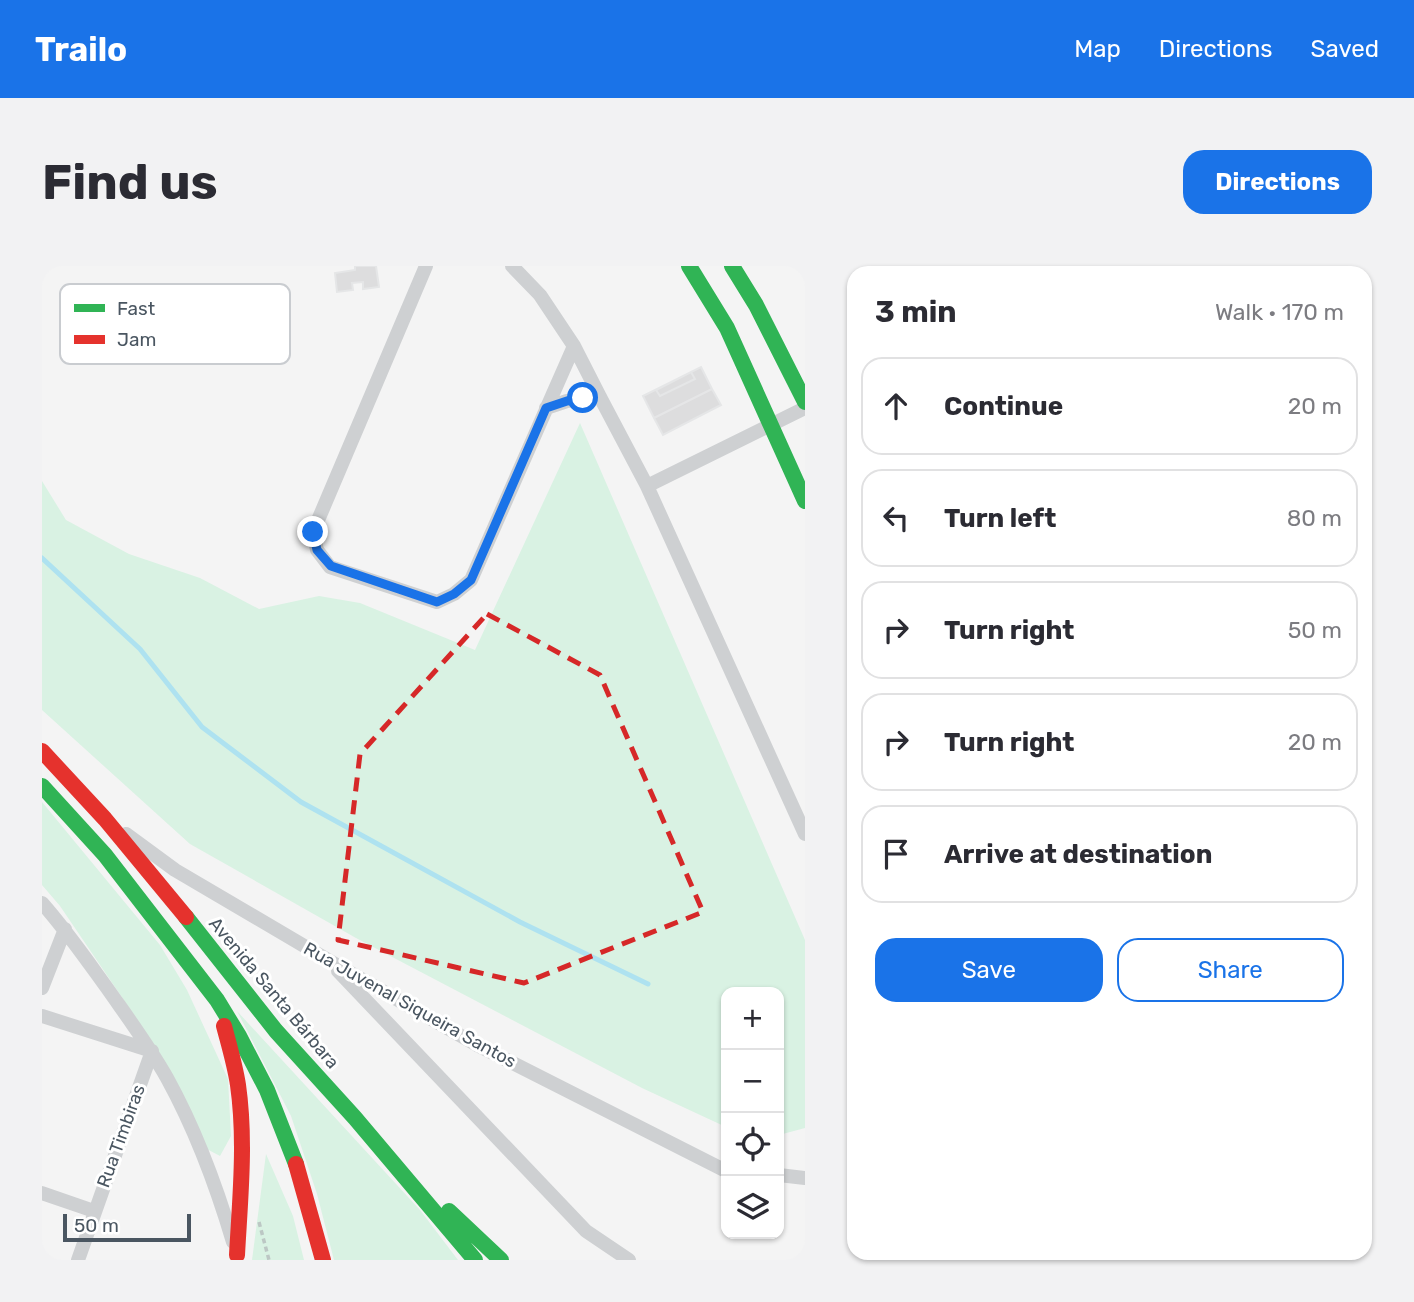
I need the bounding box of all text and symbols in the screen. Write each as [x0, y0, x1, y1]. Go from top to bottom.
text: Trailo [35, 30, 127, 69]
text: Map [1074, 35, 1121, 63]
text: Directions [1159, 35, 1272, 63]
text: Saved [1310, 35, 1379, 63]
button: Directions [1183, 150, 1372, 214]
text: Find us [42, 153, 218, 211]
legend [60, 284, 290, 364]
text: 3 min [875, 294, 957, 330]
text: Fast [117, 297, 156, 320]
text: Walk · 170 m [1215, 298, 1344, 326]
text: Jam [117, 328, 156, 351]
route start [567, 382, 598, 413]
icon: ahead [877, 387, 915, 425]
text: Continue [944, 391, 1063, 422]
text: 20 m [1288, 392, 1342, 420]
icon: left [877, 499, 915, 537]
text: Turn left [944, 503, 1056, 534]
text: 80 m [1287, 504, 1342, 532]
route end [297, 516, 328, 547]
icon: right [877, 611, 915, 649]
text: Turn right [944, 615, 1074, 646]
text: 50 m [1288, 616, 1342, 644]
icon: right [877, 723, 915, 761]
text: Turn right [944, 727, 1074, 758]
text: 20 m [1288, 728, 1342, 756]
icon: arrive [877, 835, 915, 873]
text: Arrive at destination [944, 839, 1212, 870]
street label: Avenida Santa Bárbara [204, 913, 344, 1073]
street label: Rua Juvenal Siqueira Santos [300, 937, 520, 1073]
button: Save [875, 938, 1103, 1002]
button: Share [1117, 938, 1344, 1002]
map controls [721, 987, 784, 1239]
button: + [721, 987, 784, 1050]
button: − [721, 1050, 784, 1113]
street label: Rua Timbiras [92, 1081, 150, 1191]
button: locate [721, 1113, 784, 1176]
button: layers [721, 1176, 784, 1239]
scale bar [63, 1211, 191, 1243]
text: 50 m [74, 1214, 119, 1237]

